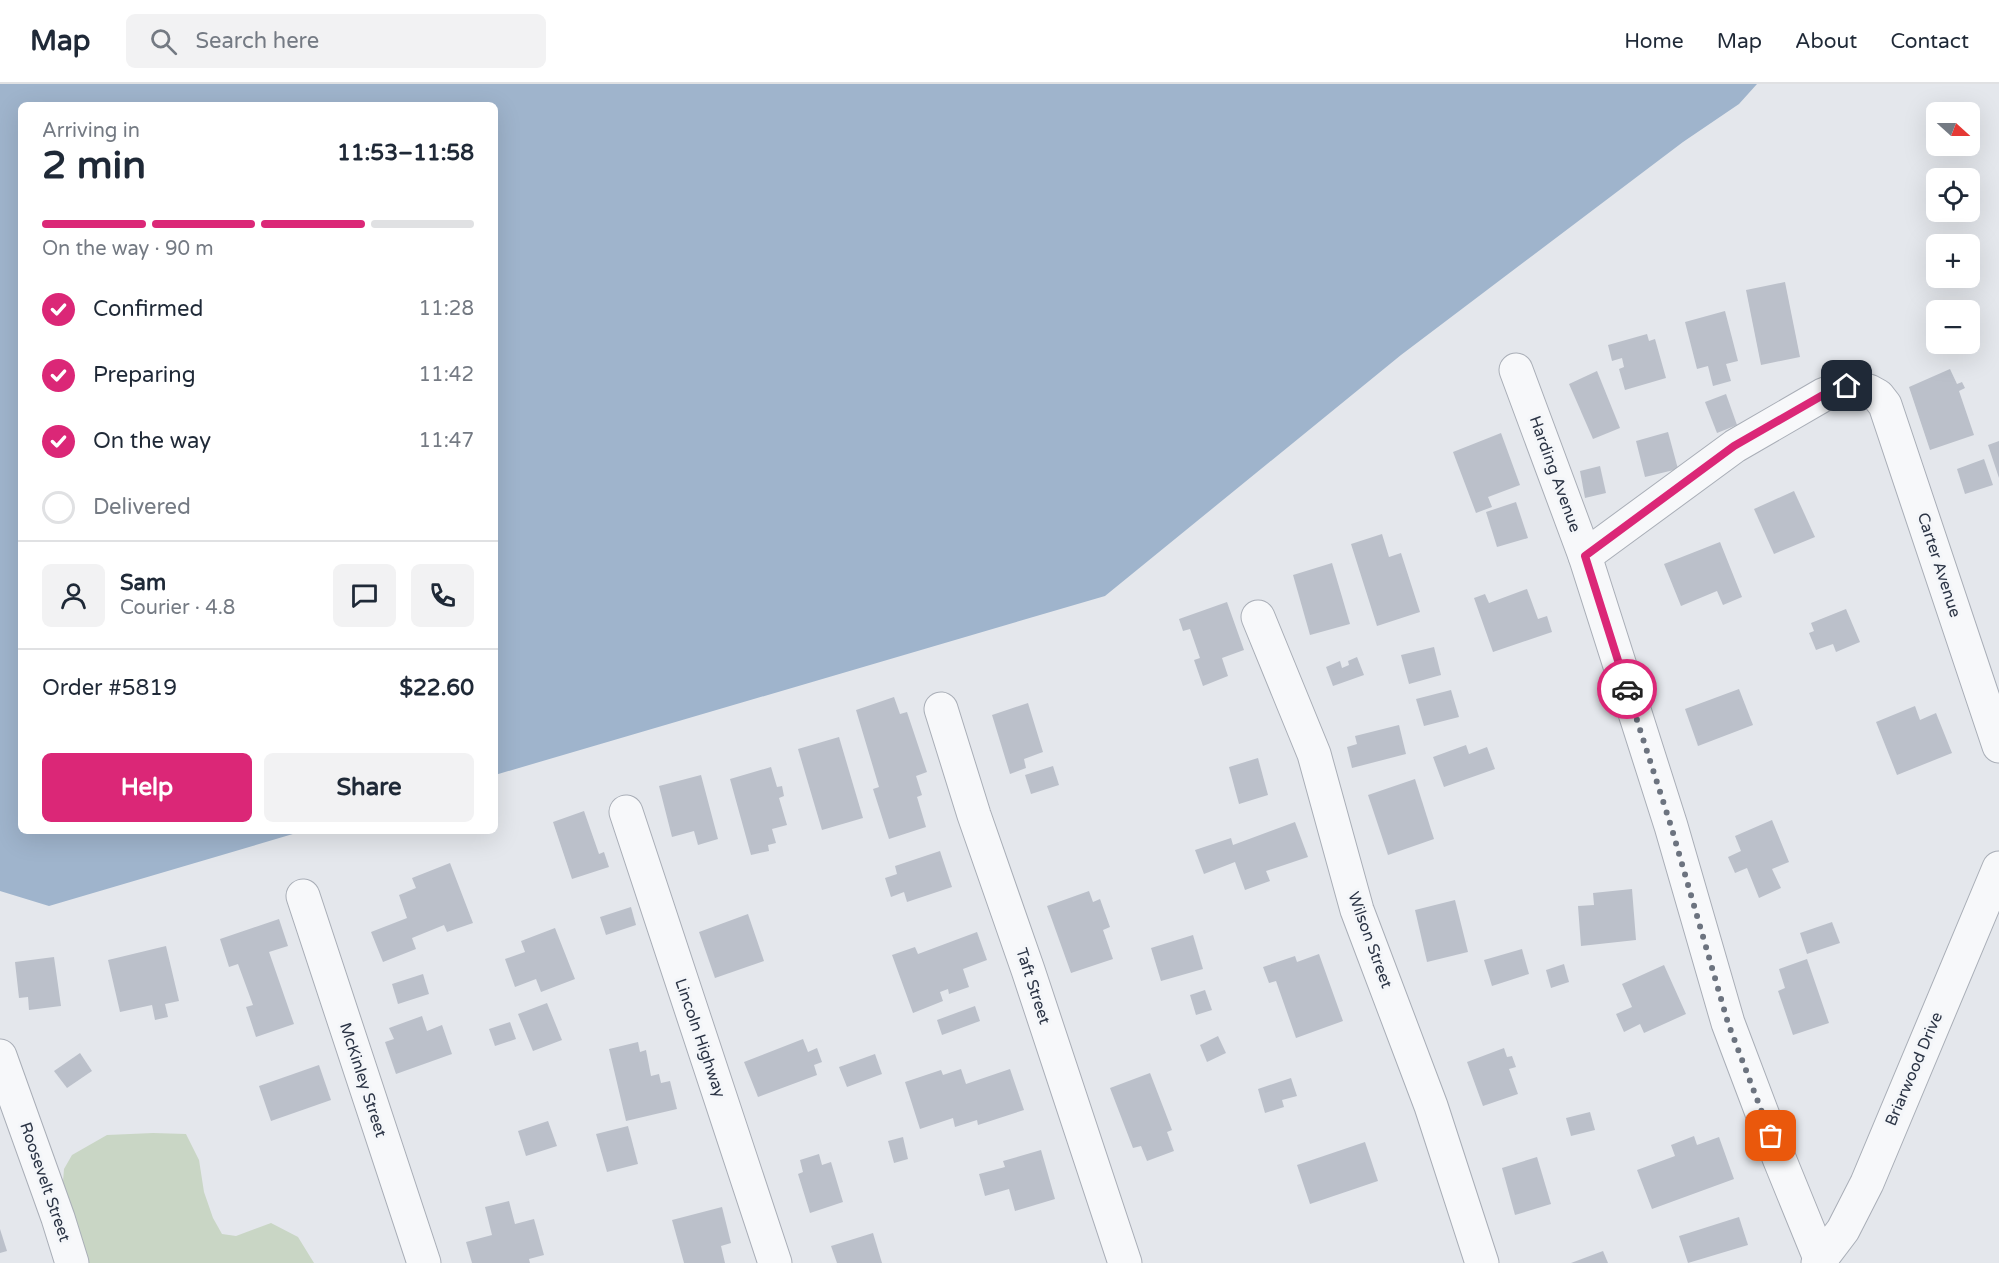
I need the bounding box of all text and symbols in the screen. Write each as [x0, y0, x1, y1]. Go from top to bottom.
search box [126, 14, 546, 68]
text: Map [30, 24, 90, 58]
icon: search [147, 25, 180, 58]
text: Search here [195, 28, 319, 54]
text: Home [1624, 29, 1684, 54]
text: Map [1717, 29, 1762, 54]
text: About [1795, 29, 1857, 54]
text: Contact [1890, 29, 1969, 54]
north arrow [1926, 102, 1980, 156]
map controls [1926, 102, 1980, 354]
text: Arriving in [42, 119, 140, 143]
text: 11:53–11:58 [337, 140, 474, 166]
text: 2 min [42, 142, 146, 189]
button: locate [1926, 168, 1980, 222]
button: + [1926, 234, 1980, 288]
text: On the way · 90 m [42, 237, 214, 261]
icon: check [42, 293, 75, 326]
text: Confirmed [93, 296, 203, 322]
text: 11:28 [419, 297, 474, 321]
button: − [1926, 300, 1980, 354]
icon: check [42, 359, 75, 392]
pin [1821, 360, 1872, 411]
text: Preparing [93, 362, 196, 388]
text: 11:42 [419, 363, 474, 387]
icon: home [1830, 369, 1863, 402]
street label: Harding Avenue [1525, 413, 1585, 535]
icon: check [42, 425, 75, 458]
text: On the way [93, 428, 211, 454]
text: 11:47 [419, 429, 474, 453]
text: Delivered [93, 494, 191, 520]
street label: Carter Avenue [1913, 510, 1965, 620]
button: person [42, 564, 105, 627]
button: chat [333, 564, 396, 627]
button: phone [411, 564, 474, 627]
text: Sam [120, 570, 166, 596]
text: Courier · 4.8 [120, 596, 235, 620]
courier [1597, 659, 1657, 719]
icon: car [1611, 673, 1644, 706]
text: Order #5819 [42, 675, 177, 701]
text: $22.60 [399, 675, 474, 701]
button: Help [42, 753, 252, 822]
button: Share [264, 753, 474, 822]
street label: Wilson Street [1343, 889, 1397, 991]
street label: Taft Street [1011, 945, 1055, 1027]
street label: Lincoln Highway [670, 976, 730, 1101]
street label: Briarwood Drive [1881, 1009, 1947, 1129]
street label: McKinley Street [335, 1020, 391, 1140]
pin [1745, 1110, 1796, 1161]
icon: bag [1754, 1119, 1787, 1152]
street label: Roosevelt Street [15, 1120, 75, 1244]

